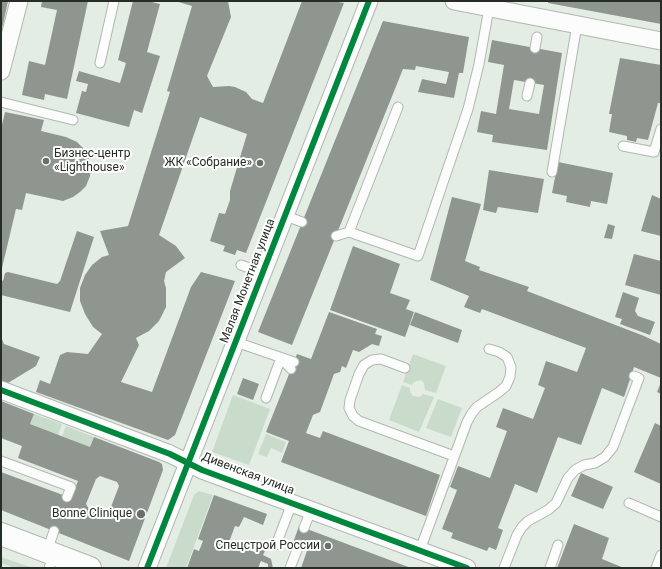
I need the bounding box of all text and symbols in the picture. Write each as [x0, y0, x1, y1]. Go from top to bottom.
place label: Бизнес-центр «Lighthouse» [54, 147, 130, 175]
marker: Бизнес-центр «Lighthouse» [41, 156, 51, 166]
place label: ЖК «Собрание» [164, 156, 252, 170]
marker: ЖК «Собрание» [255, 158, 265, 168]
street label: Малая Монетная улица [218, 217, 278, 345]
street label: Дивенская улица [200, 450, 296, 498]
place label: Bonne Clinique [52, 507, 132, 521]
marker: Bonne Clinique [135, 508, 147, 520]
place label: Спецстрой России [215, 539, 320, 553]
marker: Спецстрой России [323, 541, 333, 551]

